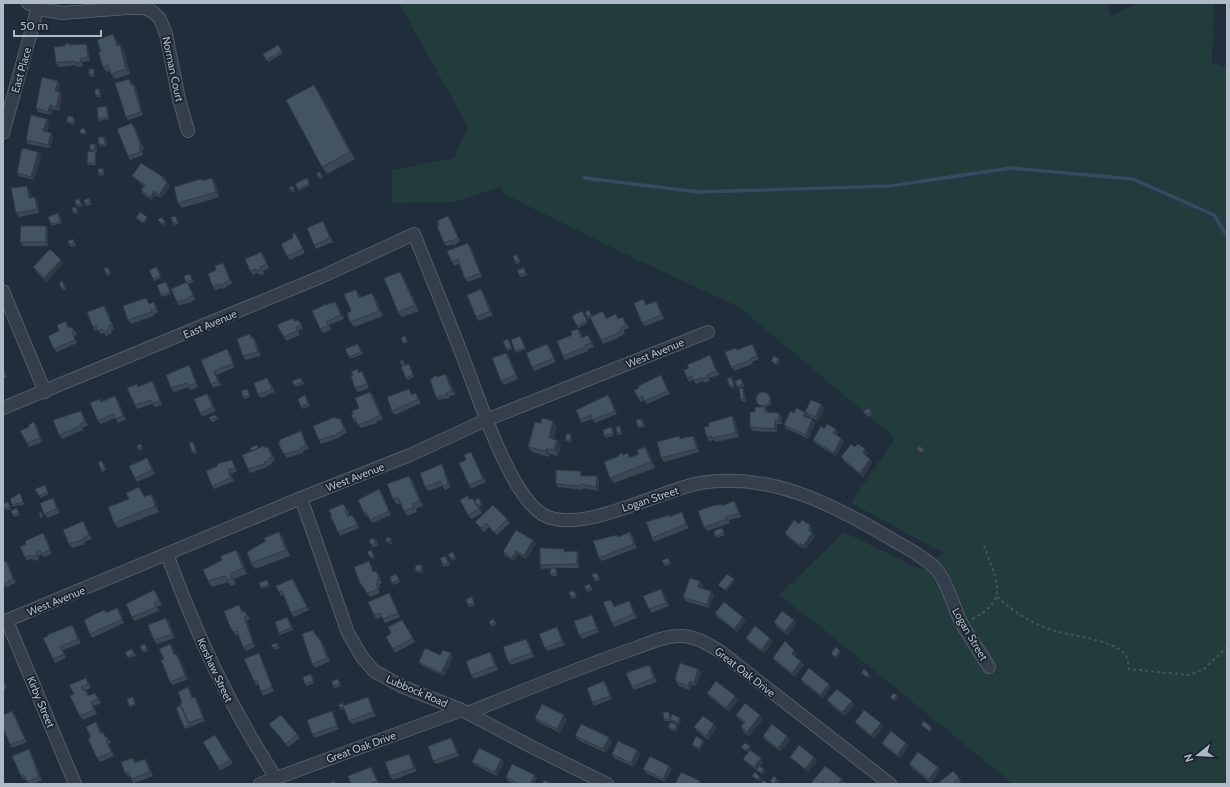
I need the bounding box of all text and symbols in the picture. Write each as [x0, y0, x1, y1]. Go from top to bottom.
scale bar [14, 12, 101, 38]
text: 50 m [20, 18, 48, 33]
street label: Norman Court [159, 35, 187, 103]
street label: East Place [8, 45, 34, 94]
street label: East Avenue [181, 306, 239, 342]
street label: West Avenue [624, 335, 686, 371]
street label: West Avenue [324, 459, 386, 495]
street label: Logan Street [620, 483, 681, 515]
street label: West Avenue [25, 583, 87, 619]
street label: Logan Street [949, 605, 991, 663]
street label: Kershaw Street [194, 636, 236, 705]
street label: Great Oak Drive [712, 644, 779, 700]
street label: Lubbock Road [384, 672, 450, 710]
street label: Kirby Street [24, 674, 58, 730]
street label: Great Oak Drive [324, 728, 398, 766]
north arrow [1178, 735, 1218, 775]
text: N [1181, 752, 1196, 764]

